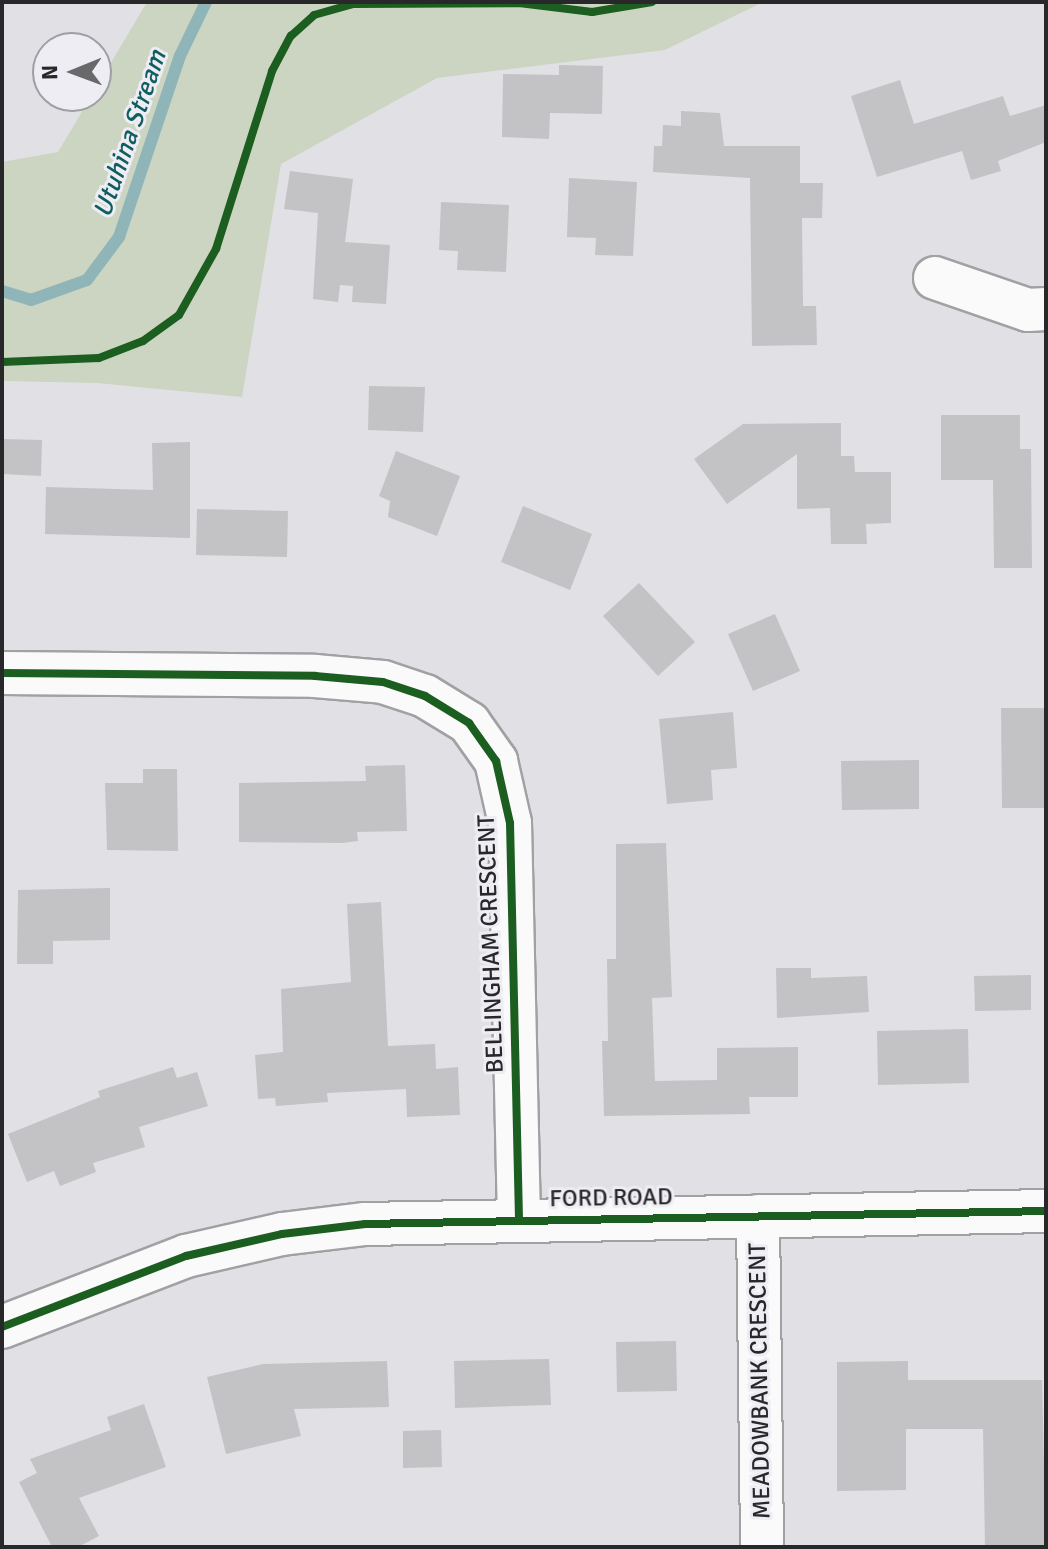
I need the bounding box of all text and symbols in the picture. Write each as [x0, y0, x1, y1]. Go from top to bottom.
north arrow [32, 32, 112, 112]
water label: Utuhina Stream [88, 46, 174, 222]
text: N [36, 65, 63, 80]
street label: BELLINGHAM CRESCENT [472, 814, 510, 1074]
street label: FORD ROAD [549, 1183, 673, 1213]
street label: MEADOWBANK CRESCENT [743, 1243, 777, 1519]

